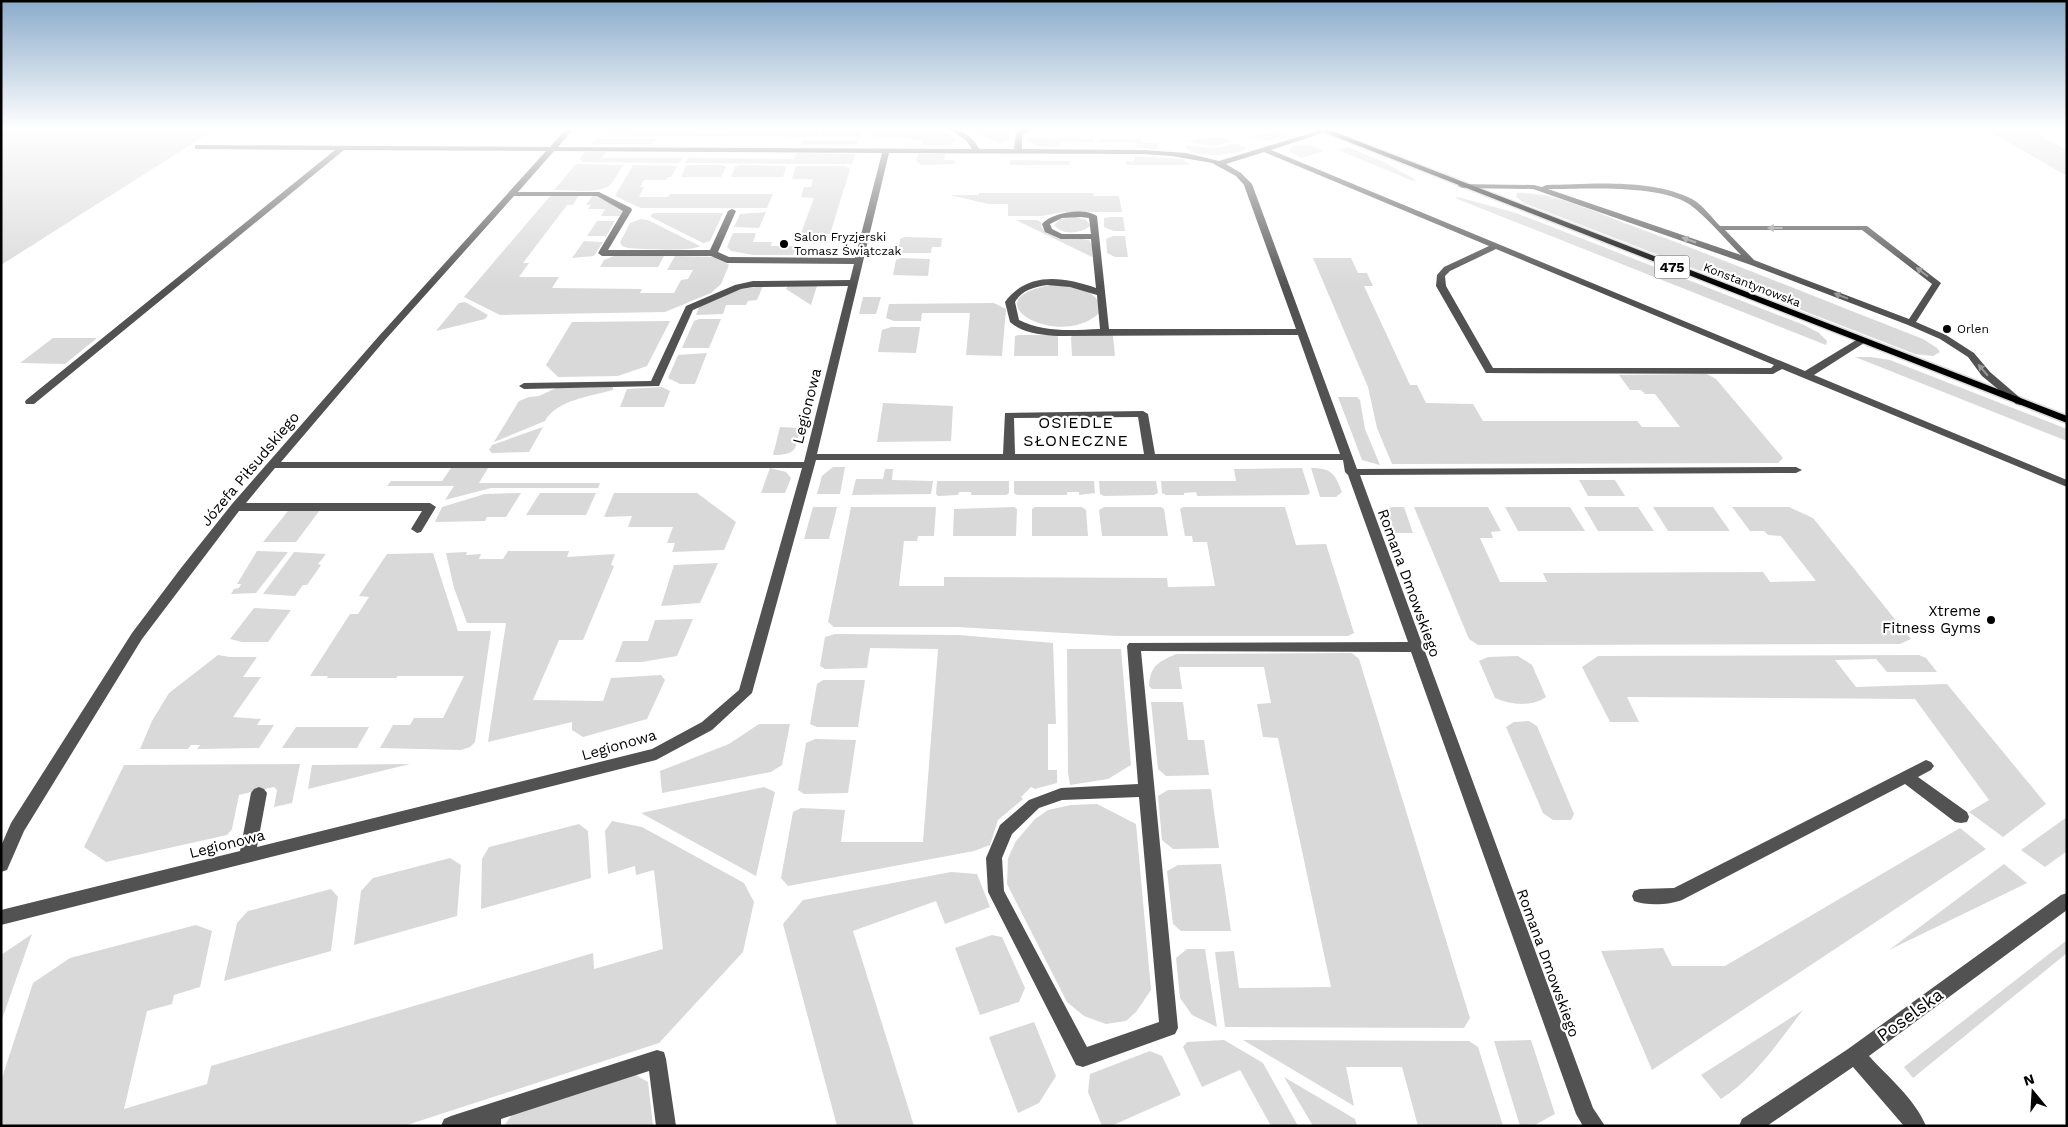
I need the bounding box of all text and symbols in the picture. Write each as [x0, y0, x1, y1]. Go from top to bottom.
one-way arrow [1766, 224, 1782, 232]
place label: Salon Fryzjerski Tomasz Świątczak [794, 230, 902, 258]
one-way arrow [1681, 236, 1696, 244]
marker: Salon Fryzjerski Tomasz Świątczak [778, 238, 790, 250]
road number: 475 [1654, 256, 1690, 278]
street label: Konstantynowska [1701, 260, 1803, 310]
one-way arrow [1915, 267, 1929, 277]
one-way arrow [1834, 292, 1848, 300]
place label: Orlen [1957, 322, 1989, 336]
marker: Orlen [1941, 323, 1953, 335]
one-way arrow [1978, 364, 1989, 377]
street label: Legionowa [789, 366, 825, 446]
street label: Józefa Piłsudskiego [197, 408, 303, 530]
district label: OSIEDLE SŁONECZNE [1023, 413, 1129, 450]
street label: Romana Dmowskiego [1374, 507, 1444, 659]
place label: Xtreme Fitness Gyms [1882, 602, 1981, 637]
marker: Xtreme Fitness Gyms [1985, 614, 1997, 626]
street label: Legionowa [579, 726, 659, 764]
street label: Legionowa [187, 826, 267, 862]
street label: Romana Dmowskiego [1513, 887, 1583, 1039]
street label: Poselska [1873, 984, 1947, 1046]
north arrow [2008, 1067, 2058, 1117]
text: N [2022, 1070, 2036, 1089]

